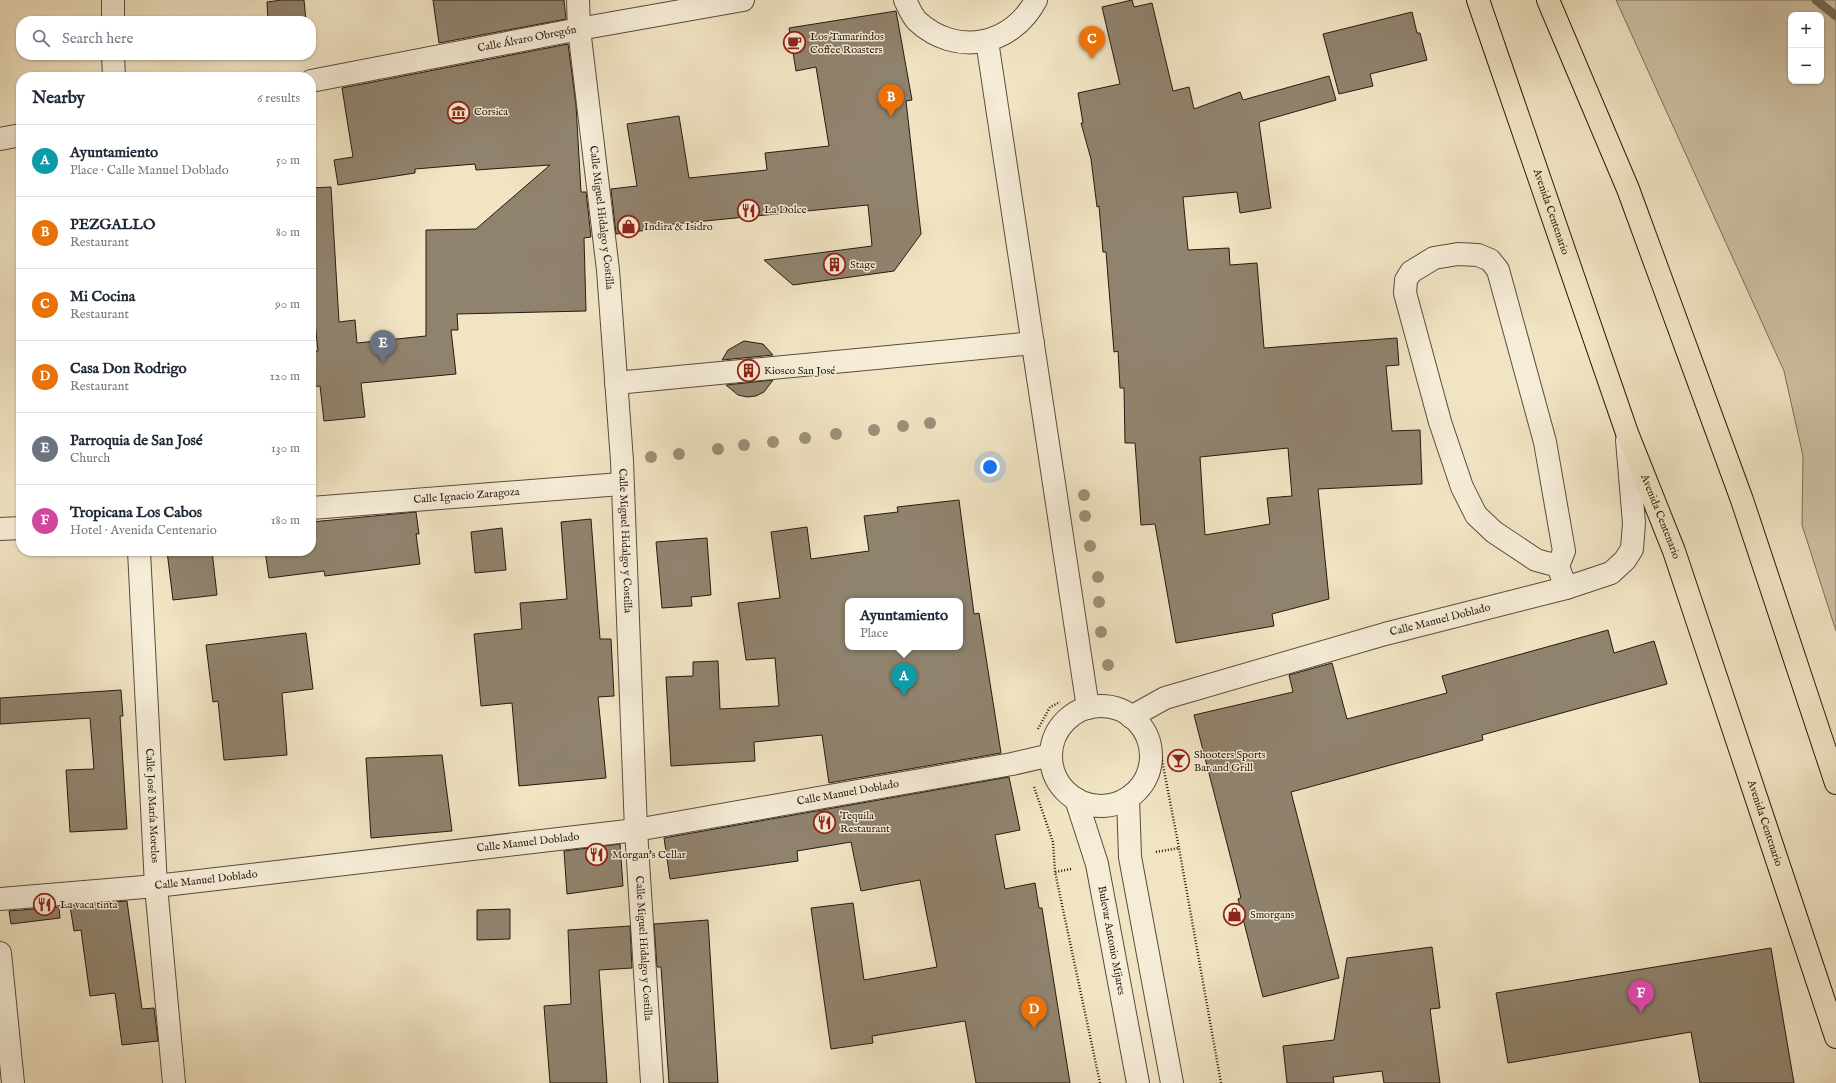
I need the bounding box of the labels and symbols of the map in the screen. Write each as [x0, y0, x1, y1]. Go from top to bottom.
street label: Calle Álvaro Obregón [476, 23, 578, 56]
pin: C [1079, 26, 1105, 59]
cafe icon: Los Tamarindos Coffee Roasters [782, 30, 808, 56]
place label: Los Tamarindos Coffee Roasters [810, 30, 884, 57]
pin: B [878, 84, 904, 117]
museum icon: Corsica [446, 99, 472, 125]
place label: Corsica [474, 105, 508, 119]
street label: Calle Miguel Hidalgo y Costilla [586, 145, 616, 290]
street label: Avenida Centenario [1529, 166, 1572, 257]
restaurant icon: La Dolce [735, 197, 761, 223]
place label: La Dolce [764, 203, 806, 217]
shop icon: Indira & Isidro [615, 214, 641, 240]
place label: Indira & Isidro [644, 220, 713, 234]
building icon: Stage [821, 252, 847, 278]
place label: Stage [850, 258, 875, 272]
pin: E [370, 330, 396, 363]
building icon: Kiosco San José [735, 358, 761, 384]
place label: Kiosco San José [764, 364, 835, 378]
your location [980, 457, 1000, 477]
street label: Calle Miguel Hidalgo y Costilla [615, 468, 635, 614]
street label: Avenida Centenario [1637, 471, 1683, 561]
street label: Calle Ignacio Zaragoza [413, 485, 520, 507]
street label: Calle Manuel Doblado [1388, 600, 1492, 639]
pin: A [891, 663, 917, 696]
street label: Calle José María Morelos [142, 748, 162, 864]
bar icon: Shooters Sports Bar and Grill [1165, 748, 1191, 774]
place label: Shooters Sports Bar and Grill [1194, 748, 1266, 775]
street label: Calle Manuel Doblado [796, 777, 900, 809]
street label: Avenida Centenario [1744, 777, 1786, 868]
restaurant icon: Tequila Restaurant [812, 809, 838, 835]
place label: Tequila Restaurant [840, 809, 890, 836]
street label: Calle Manuel Doblado [476, 830, 580, 856]
restaurant icon: Morgan's Cellar [584, 842, 610, 868]
place label: Morgan's Cellar [612, 848, 686, 862]
street label: Calle Manuel Doblado [154, 867, 258, 893]
street label: Calle Miguel Hidalgo y Costilla [632, 875, 655, 1021]
street label: Bulevar Antonio Mijares [1094, 885, 1128, 996]
restaurant icon: La vaca tinta [31, 892, 57, 918]
place label: La vaca tinta [60, 898, 118, 912]
shop icon: Smorgans [1222, 902, 1248, 928]
place label: Smorgans [1250, 908, 1295, 922]
pin: F [1628, 980, 1654, 1013]
pin: D [1021, 996, 1047, 1029]

